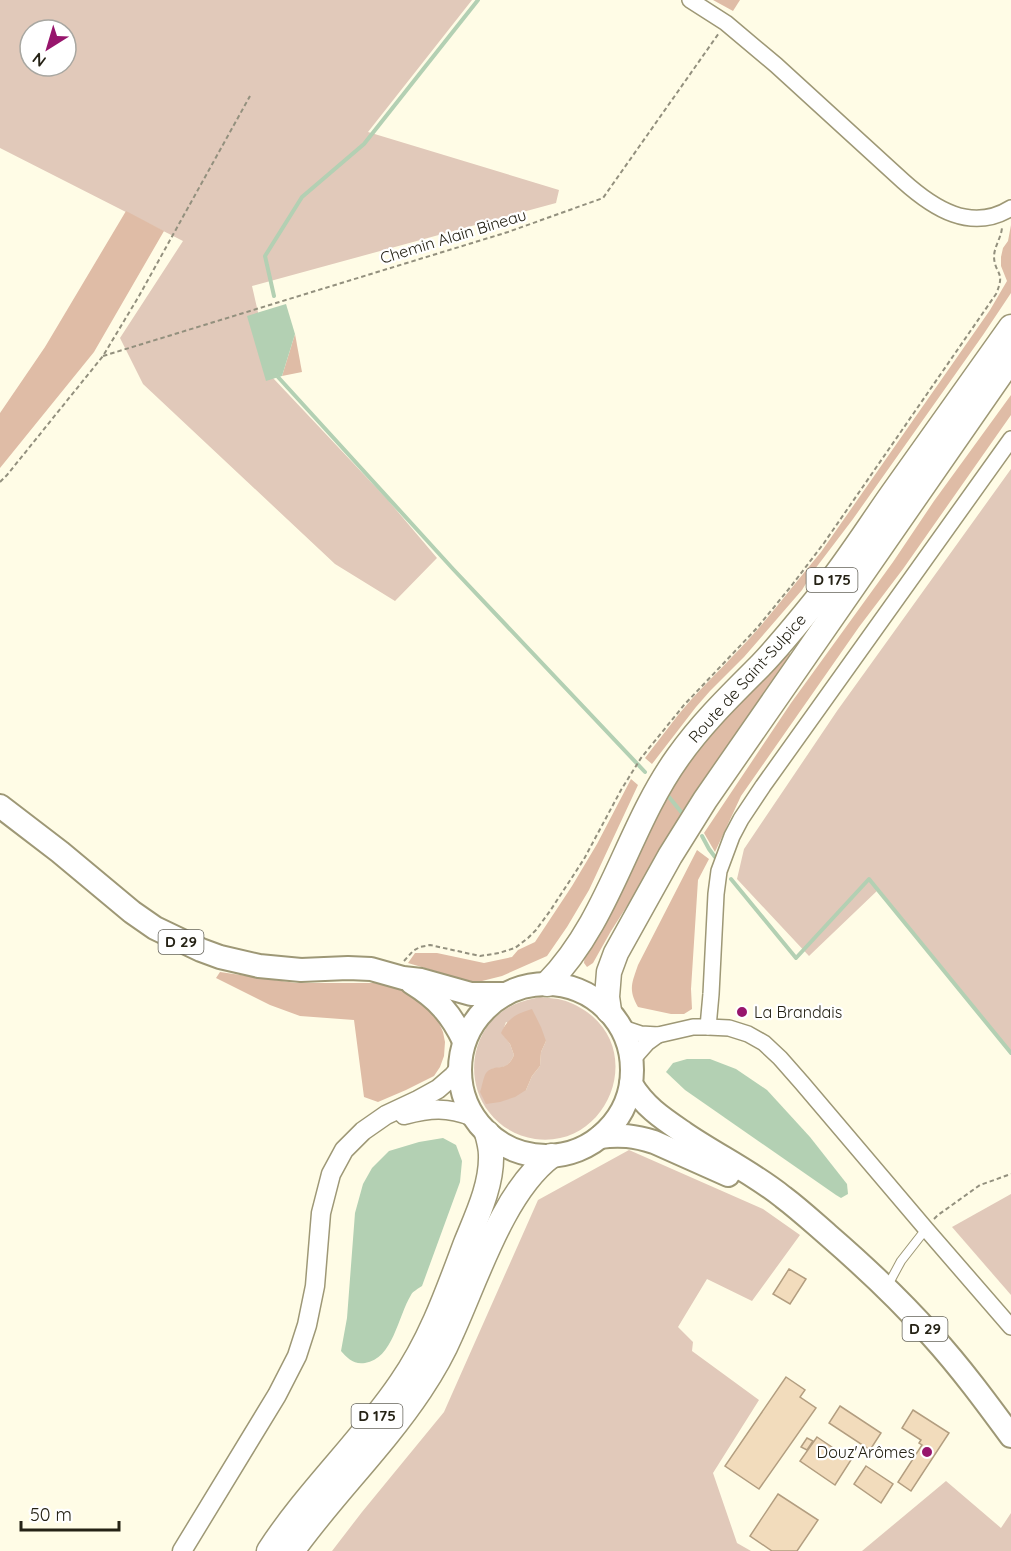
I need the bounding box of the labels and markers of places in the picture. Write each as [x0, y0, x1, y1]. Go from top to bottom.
place label: La Brandais [754, 1002, 842, 1022]
marker: La Brandais [735, 1005, 749, 1019]
place label: Douz'Arômes [817, 1442, 915, 1462]
marker: Douz'Arômes [920, 1445, 934, 1459]

